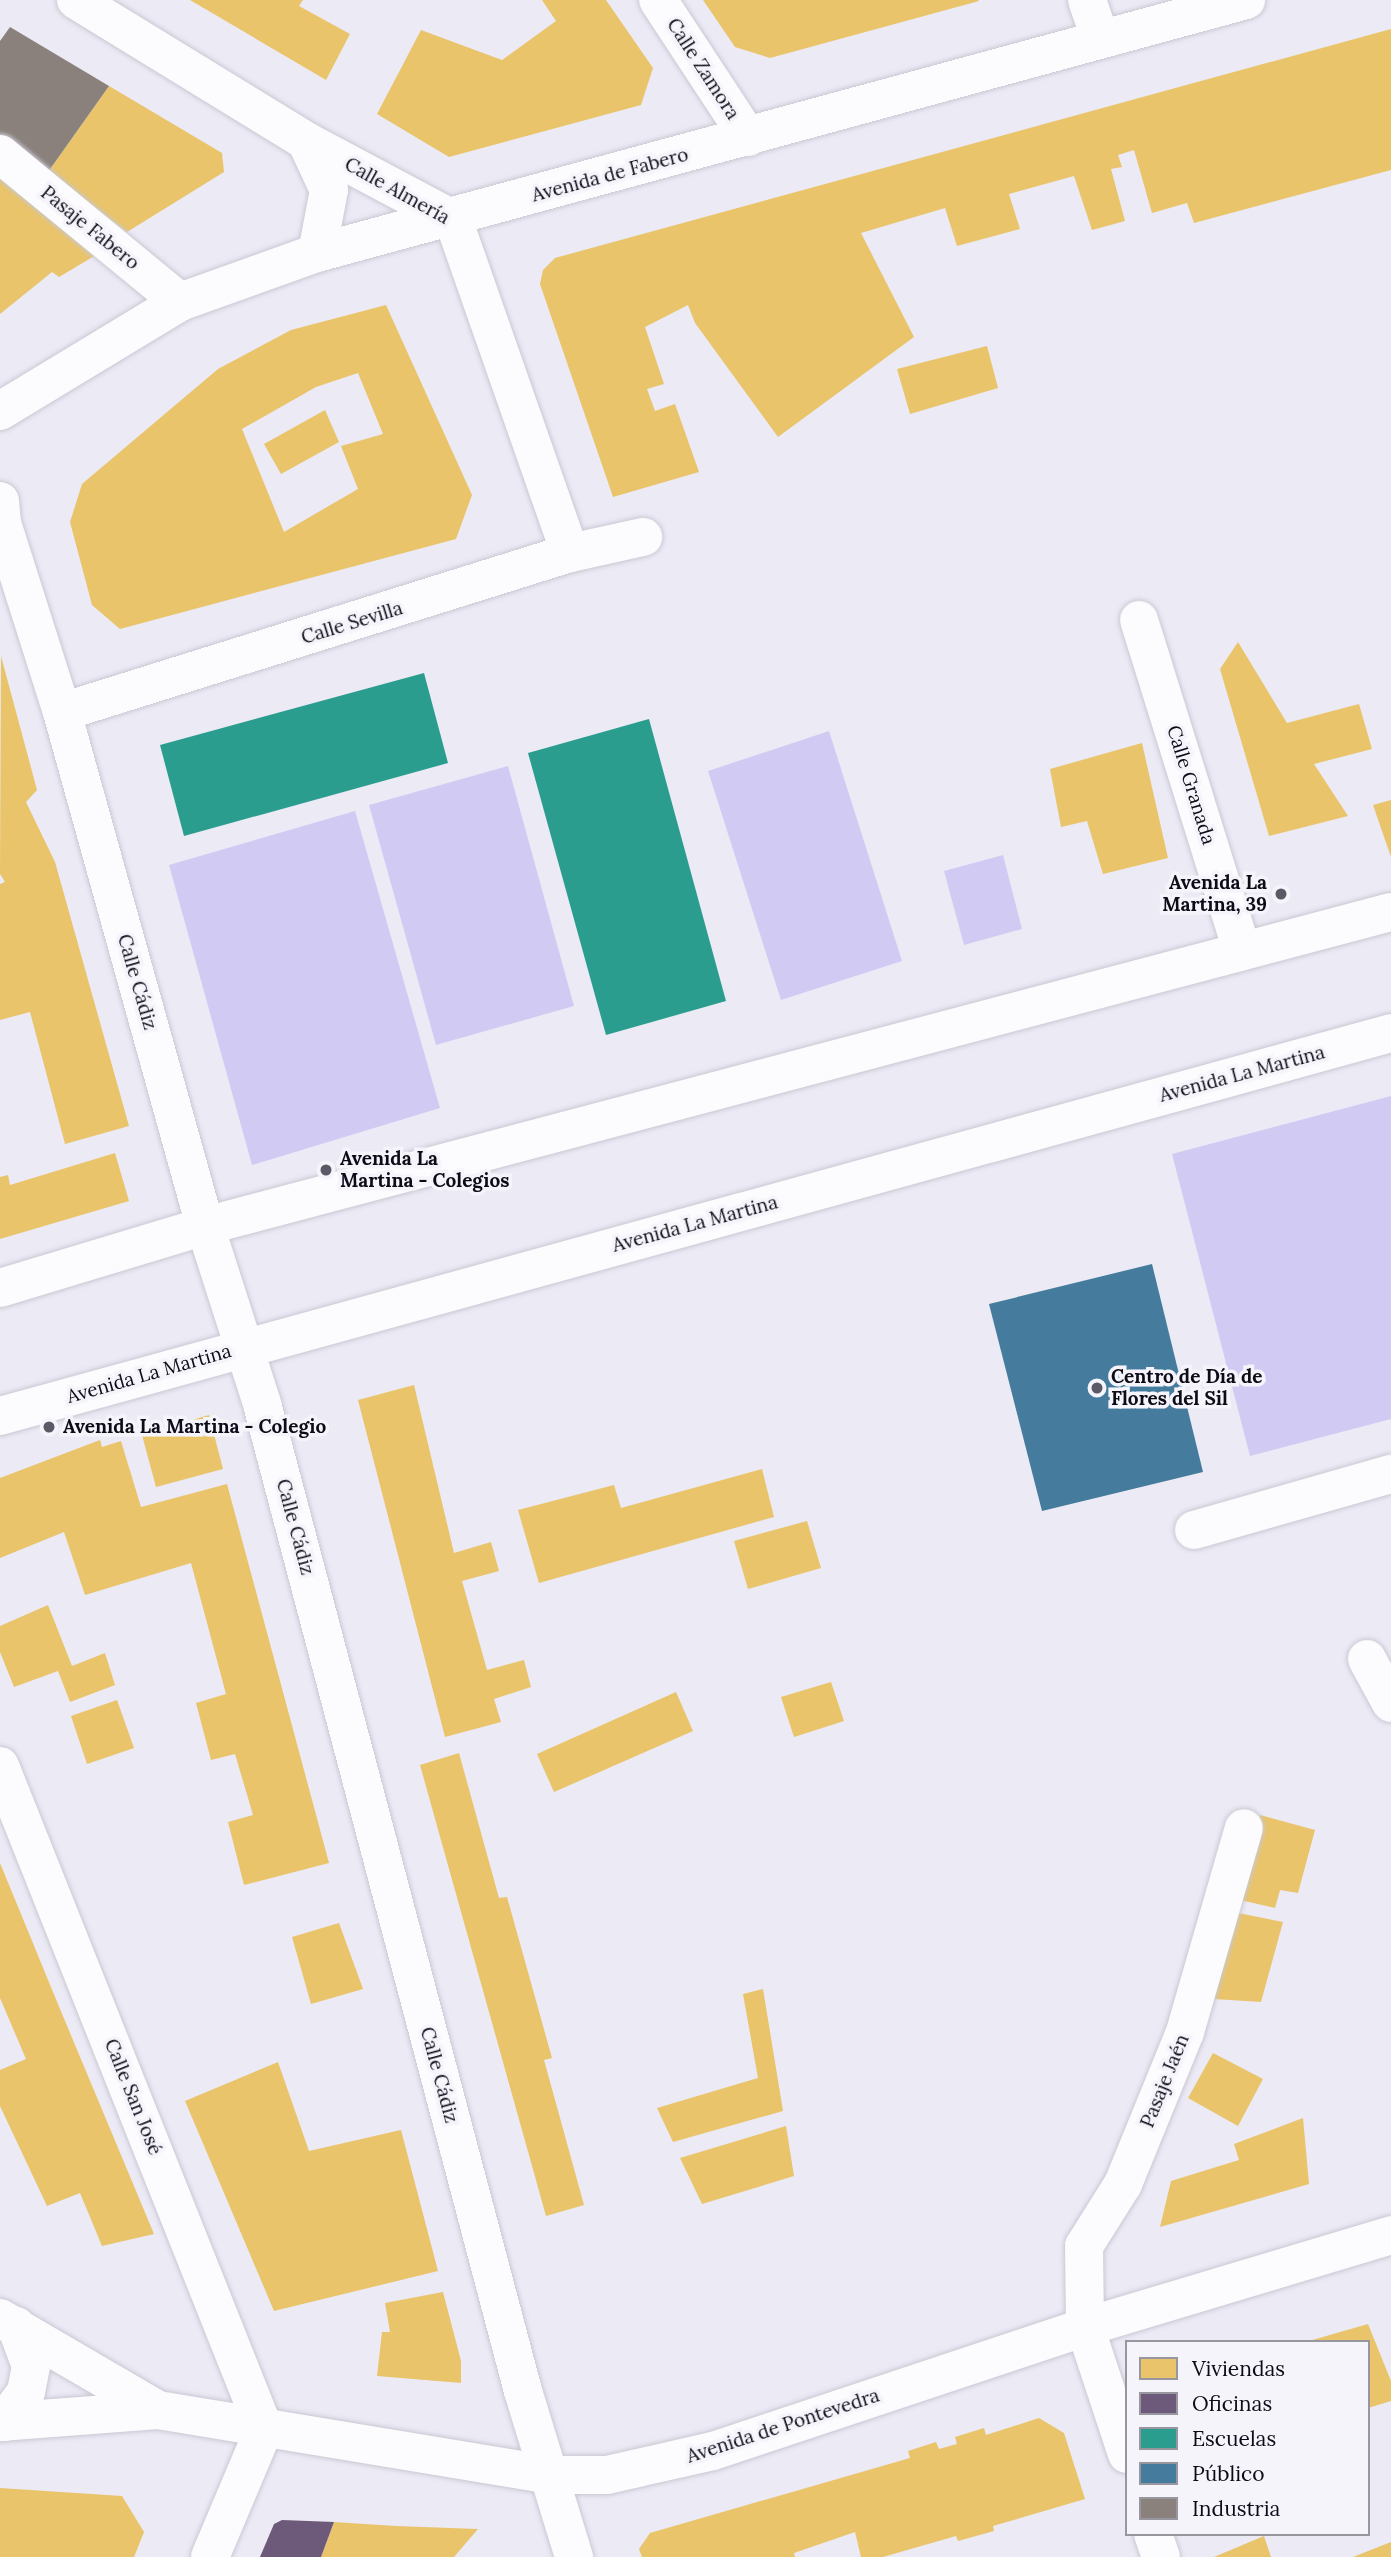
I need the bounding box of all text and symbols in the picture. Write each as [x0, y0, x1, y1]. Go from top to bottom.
street label: Calle Zamora [662, 14, 744, 124]
street label: Avenida de Fabero [529, 143, 691, 207]
street label: Calle Almería [341, 153, 453, 229]
street label: Pasaje Fabero [36, 181, 144, 275]
street label: Calle Sevilla [299, 597, 405, 649]
street label: Calle Granada [1162, 723, 1220, 847]
place label: Avenida La Martina, 39 [1162, 872, 1267, 916]
marker: Avenida La Martina, 39 [1273, 886, 1289, 902]
street label: Calle Cádiz [113, 932, 161, 1032]
street label: Avenida La Martina [1157, 1041, 1327, 1107]
place label: Avenida La Martina - Colegios [340, 1148, 509, 1192]
marker: Avenida La Martina - Colegios [318, 1162, 334, 1178]
street label: Avenida La Martina [610, 1191, 780, 1257]
street label: Avenida La Martina [64, 1340, 234, 1408]
place label: Centro de Día de Flores del Sil [1111, 1366, 1262, 1410]
marker: Centro de Día de Flores del Sil [1089, 1380, 1105, 1396]
place label: Avenida La Martina - Colegio [63, 1416, 326, 1438]
marker: Avenida La Martina - Colegio [41, 1419, 57, 1435]
street label: Calle Cádiz [271, 1477, 319, 1577]
street label: Calle Cádiz [415, 2025, 463, 2125]
street label: Pasaje Jaén [1136, 2031, 1194, 2131]
street label: Calle San José [99, 2036, 167, 2158]
legend [1125, 2340, 1370, 2536]
text: Viviendas [1192, 2355, 1285, 2382]
street label: Avenida de Pontevedra [684, 2384, 882, 2468]
text: Oficinas [1192, 2390, 1272, 2417]
text: Escuelas [1192, 2425, 1276, 2452]
text: Público [1192, 2460, 1264, 2487]
text: Industria [1192, 2495, 1280, 2522]

